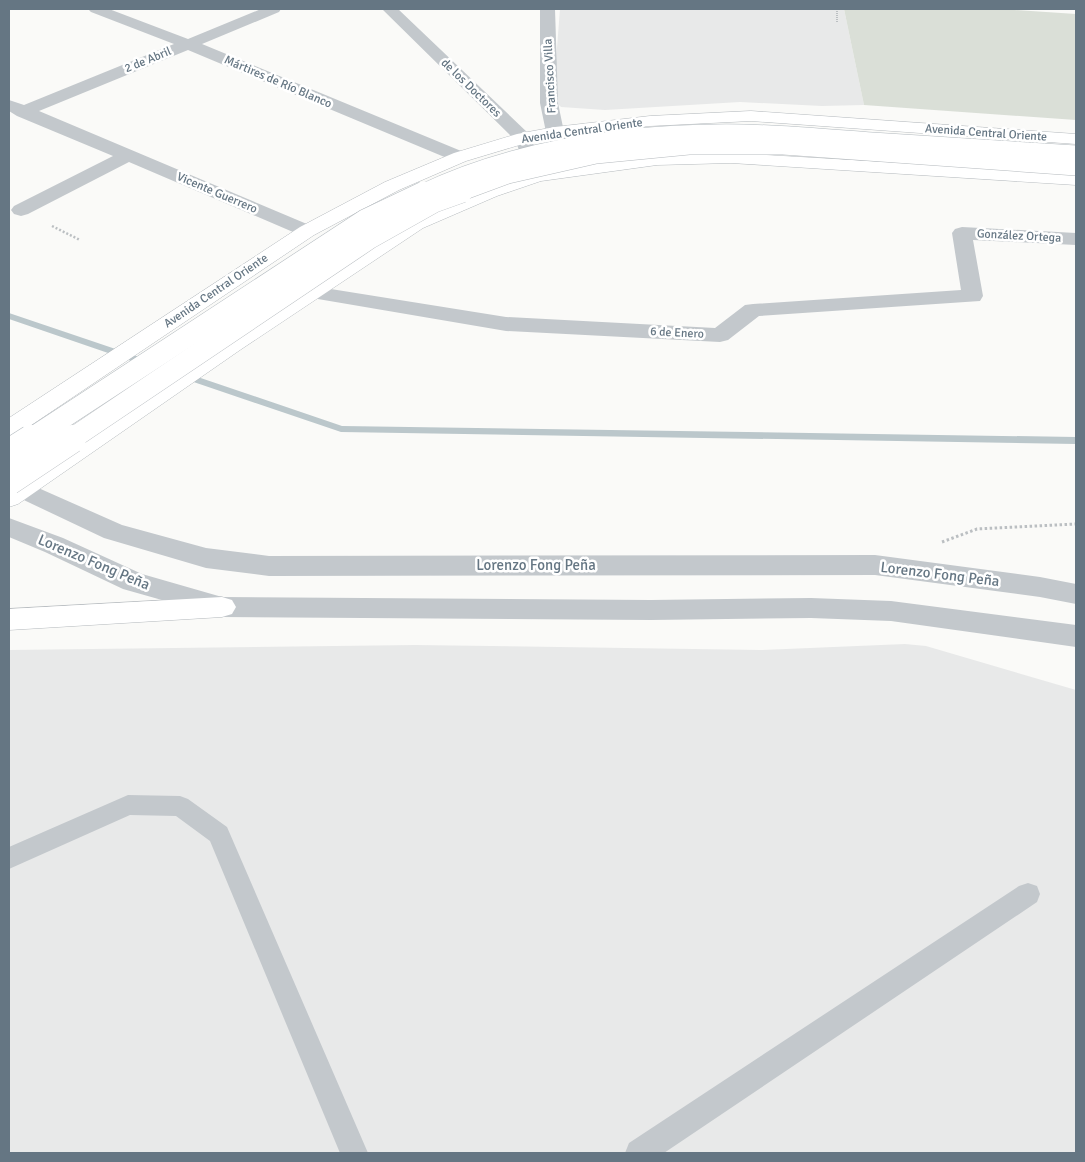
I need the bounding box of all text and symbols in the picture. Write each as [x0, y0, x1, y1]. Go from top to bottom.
street label: Francisco Villa [541, 38, 559, 114]
street label: 2 de Abril [122, 44, 174, 76]
street label: Mártires de Río Blanco [222, 52, 334, 112]
street label: de los Doctores [438, 56, 504, 120]
street label: Avenida Central Oriente [520, 115, 644, 147]
street label: Avenida Central Oriente [925, 121, 1047, 145]
street label: Vicente Guerrero [174, 169, 260, 217]
street label: González Ortega [976, 226, 1062, 246]
street label: Avenida Central Oriente [161, 251, 271, 331]
street label: 6 de Enero [650, 324, 704, 342]
street label: Lorenzo Fong Peña [35, 530, 153, 594]
street label: Lorenzo Fong Peña [476, 556, 596, 574]
street label: Lorenzo Fong Peña [879, 558, 1001, 590]

